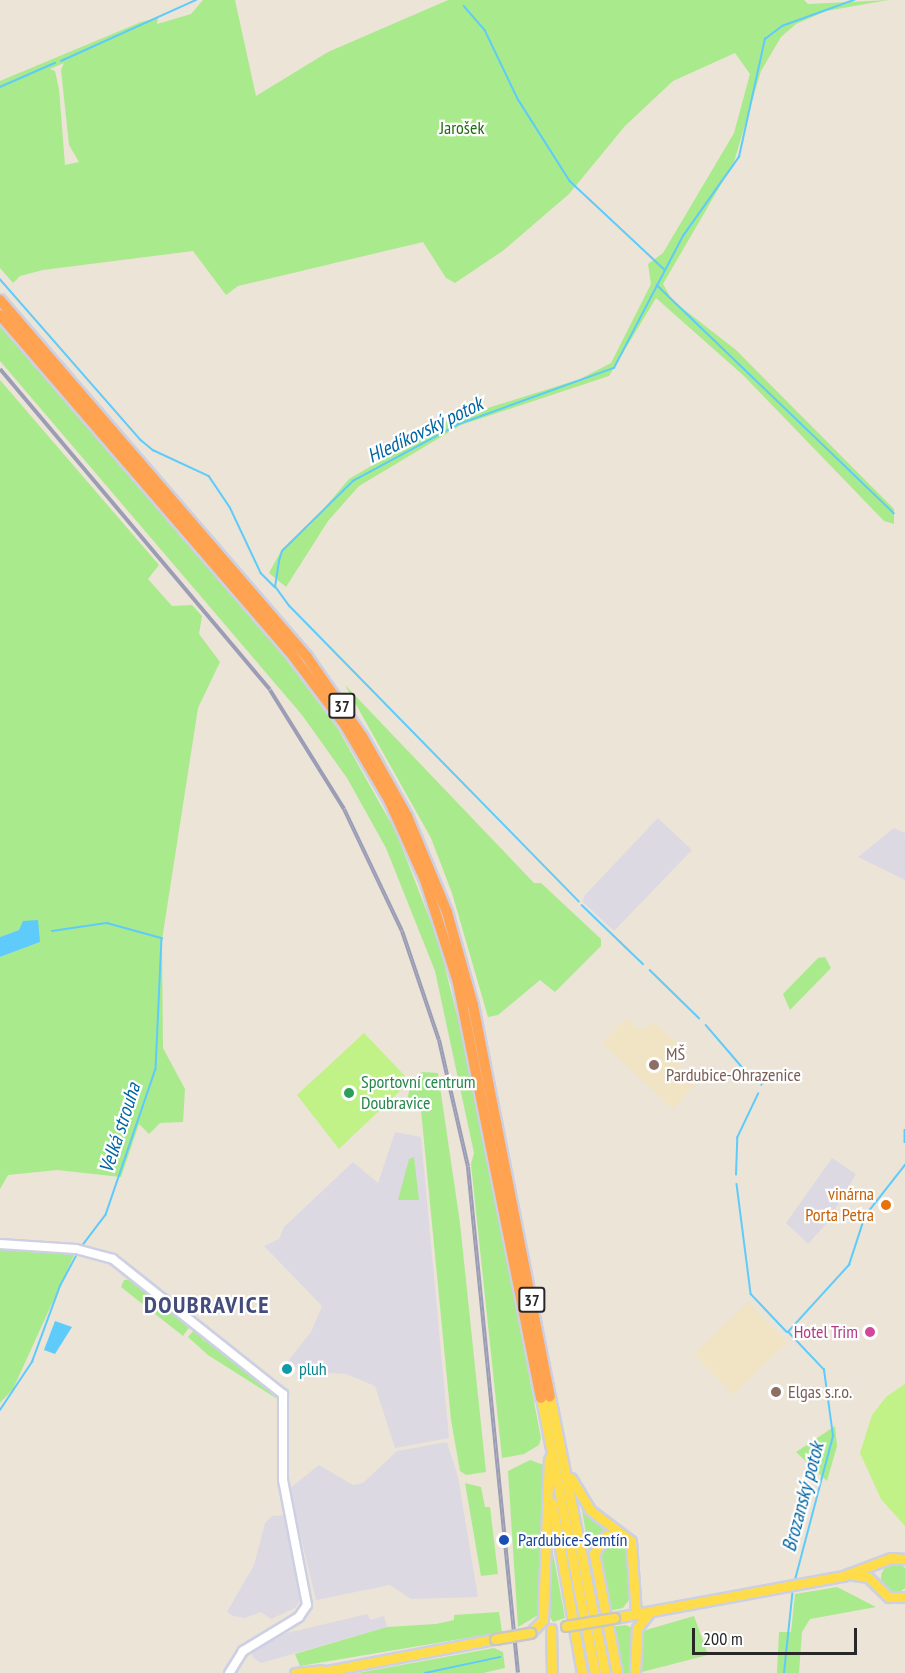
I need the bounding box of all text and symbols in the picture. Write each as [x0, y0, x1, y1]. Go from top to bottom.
park label: Jarošek [440, 117, 484, 139]
water label: Hledíkovský potok [363, 392, 487, 468]
road number: 37 [327, 693, 357, 719]
place label: MŠ Pardubice-Ohrazenice [666, 1044, 801, 1086]
marker: MŠ Pardubice-Ohrazenice [647, 1058, 661, 1072]
place label: Sportovní centrum Doubravice [361, 1072, 476, 1114]
water label: Velká strouha [94, 1080, 146, 1176]
marker: Sportovní centrum Doubravice [342, 1086, 356, 1100]
place label: vinárna Porta Petra [805, 1184, 874, 1226]
marker: vinárna Porta Petra [879, 1198, 893, 1212]
road number: 37 [517, 1287, 547, 1313]
district label: DOUBRAVICE [144, 1291, 270, 1319]
place label: Hotel Trim [793, 1321, 858, 1343]
marker: Hotel Trim [863, 1325, 877, 1339]
place label: pluh [299, 1358, 327, 1380]
marker: pluh [280, 1362, 294, 1376]
place label: Elgas s.r.o. [788, 1381, 852, 1403]
marker: Elgas s.r.o. [769, 1385, 783, 1399]
water label: Brozanský potok [777, 1439, 829, 1555]
place label: Pardubice-Semtín [518, 1529, 627, 1551]
marker: Pardubice-Semtín [495, 1531, 513, 1549]
scale bar [695, 1616, 860, 1654]
text: 200 m [703, 1627, 743, 1650]

